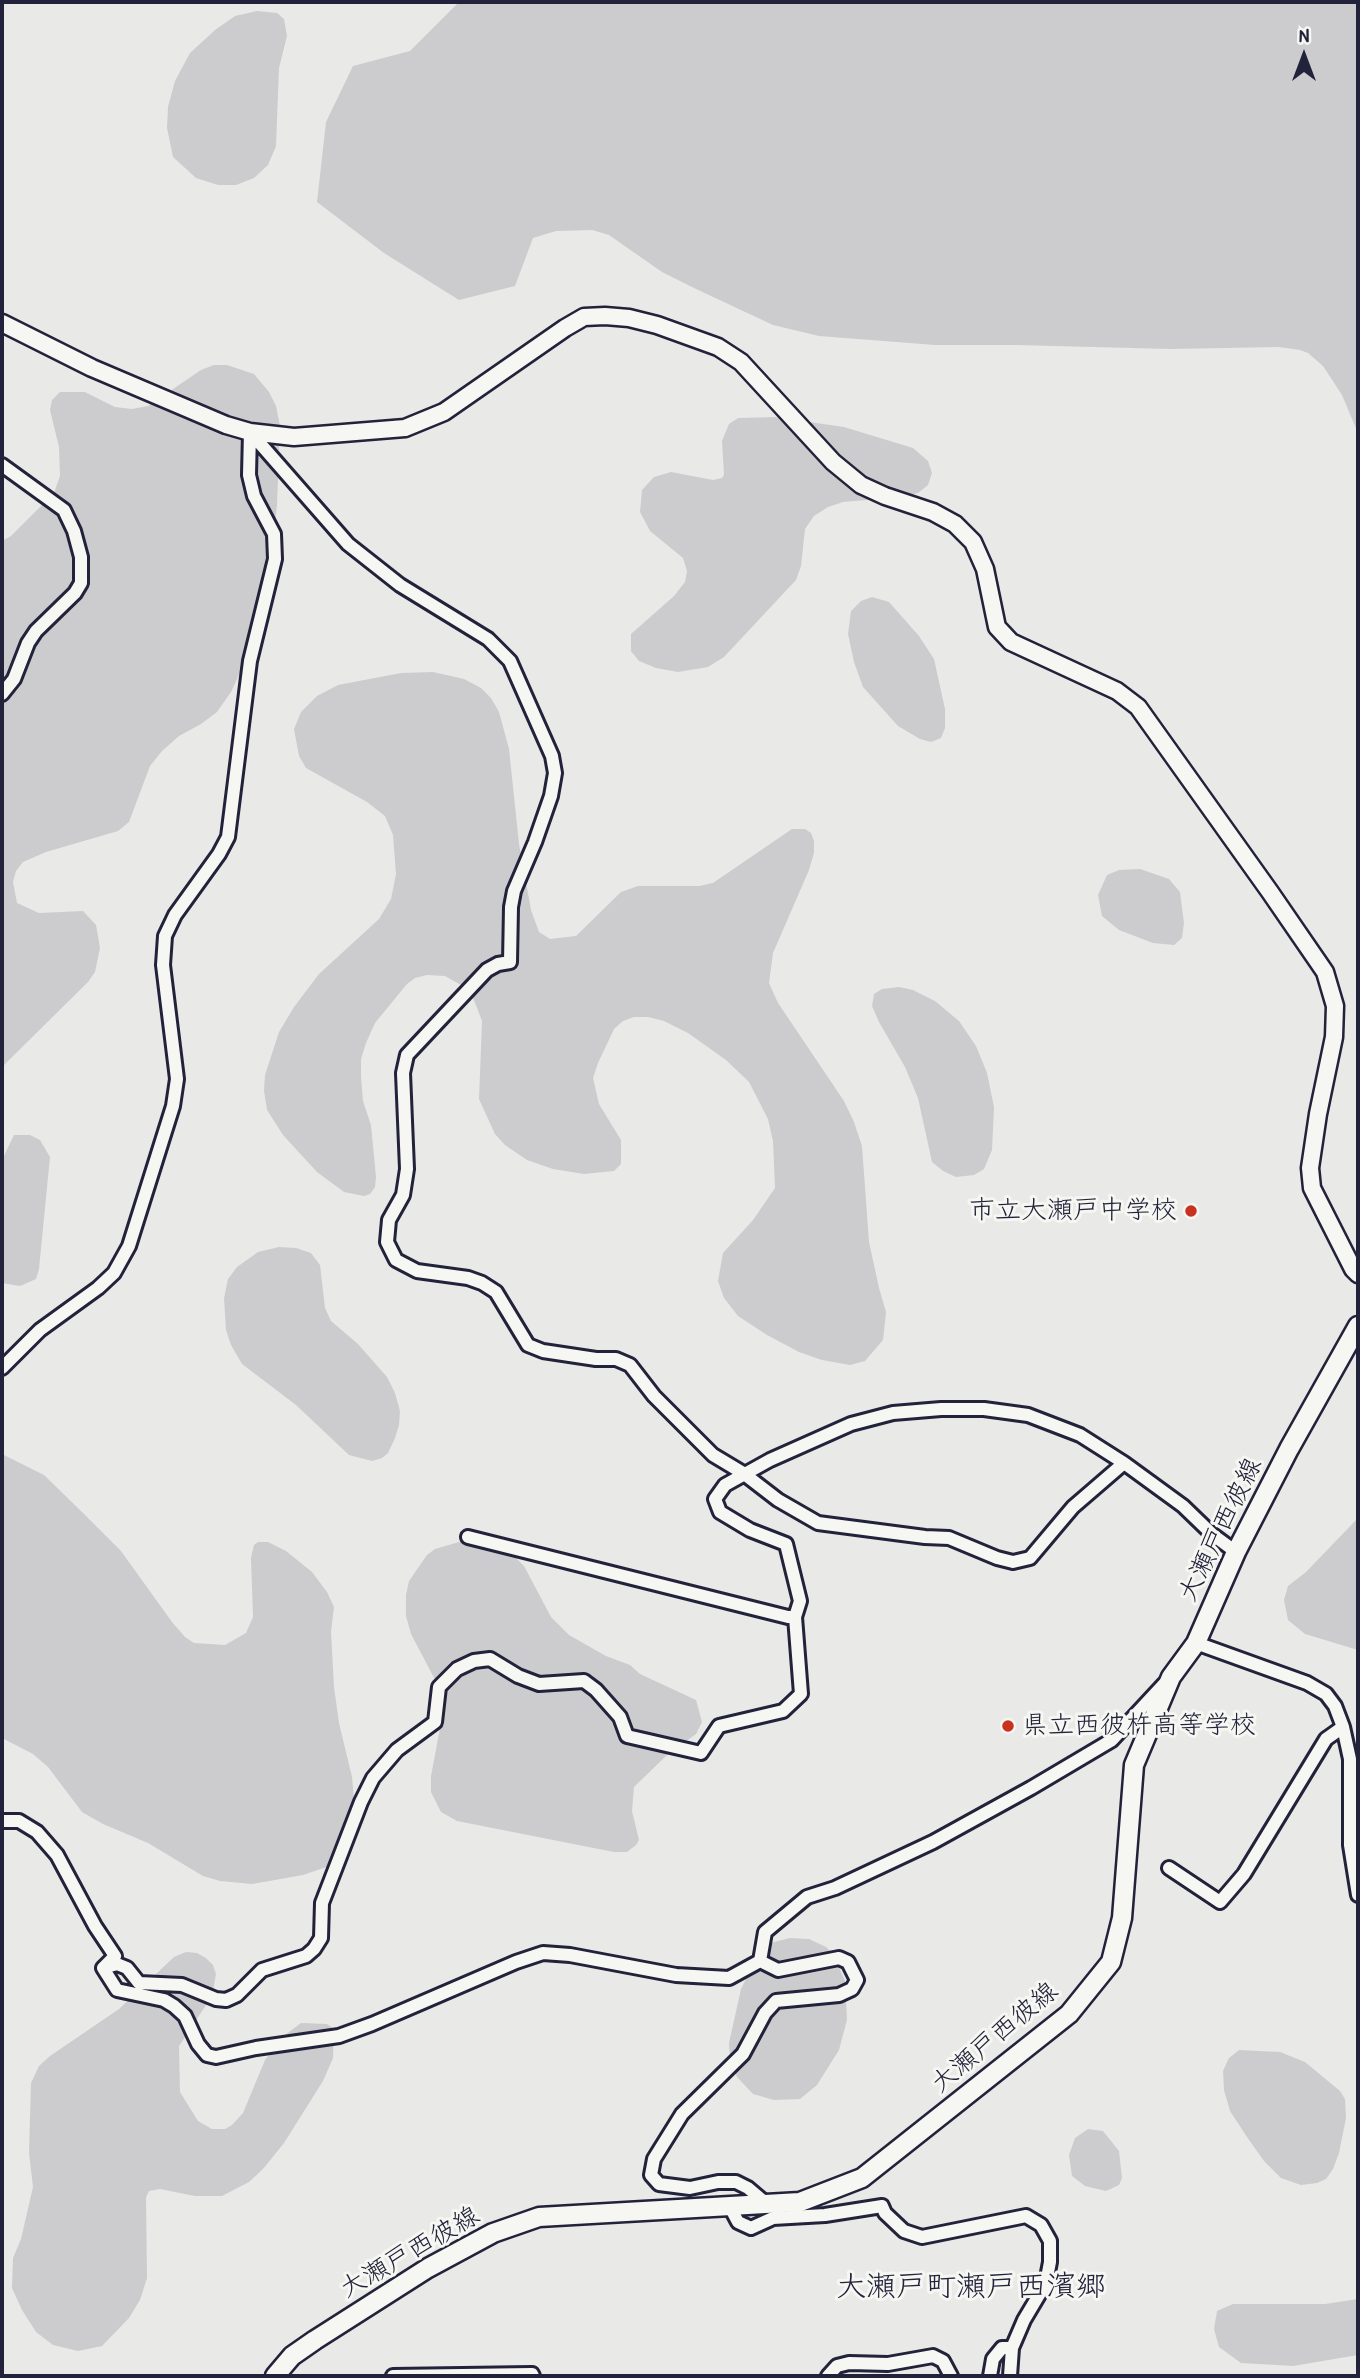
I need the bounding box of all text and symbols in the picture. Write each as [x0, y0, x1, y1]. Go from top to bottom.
north arrow [1269, 21, 1339, 91]
text: N [1299, 22, 1309, 48]
place label: 市立大瀬戸中学校 [969, 1195, 1177, 1227]
marker: 市立大瀬戸中学校 [1183, 1203, 1199, 1219]
street label: 大瀬戸西彼線 [1173, 1453, 1269, 1607]
place label: 県立西彼杵高等学校 [1022, 1710, 1256, 1742]
marker: 県立西彼杵高等学校 [1000, 1718, 1016, 1734]
street label: 大瀬戸西彼線 [925, 1976, 1065, 2100]
street label: 大瀬戸西彼線 [335, 2200, 485, 2306]
district label: 大瀬戸町瀬戸西濱郷 [836, 2270, 1106, 2306]

